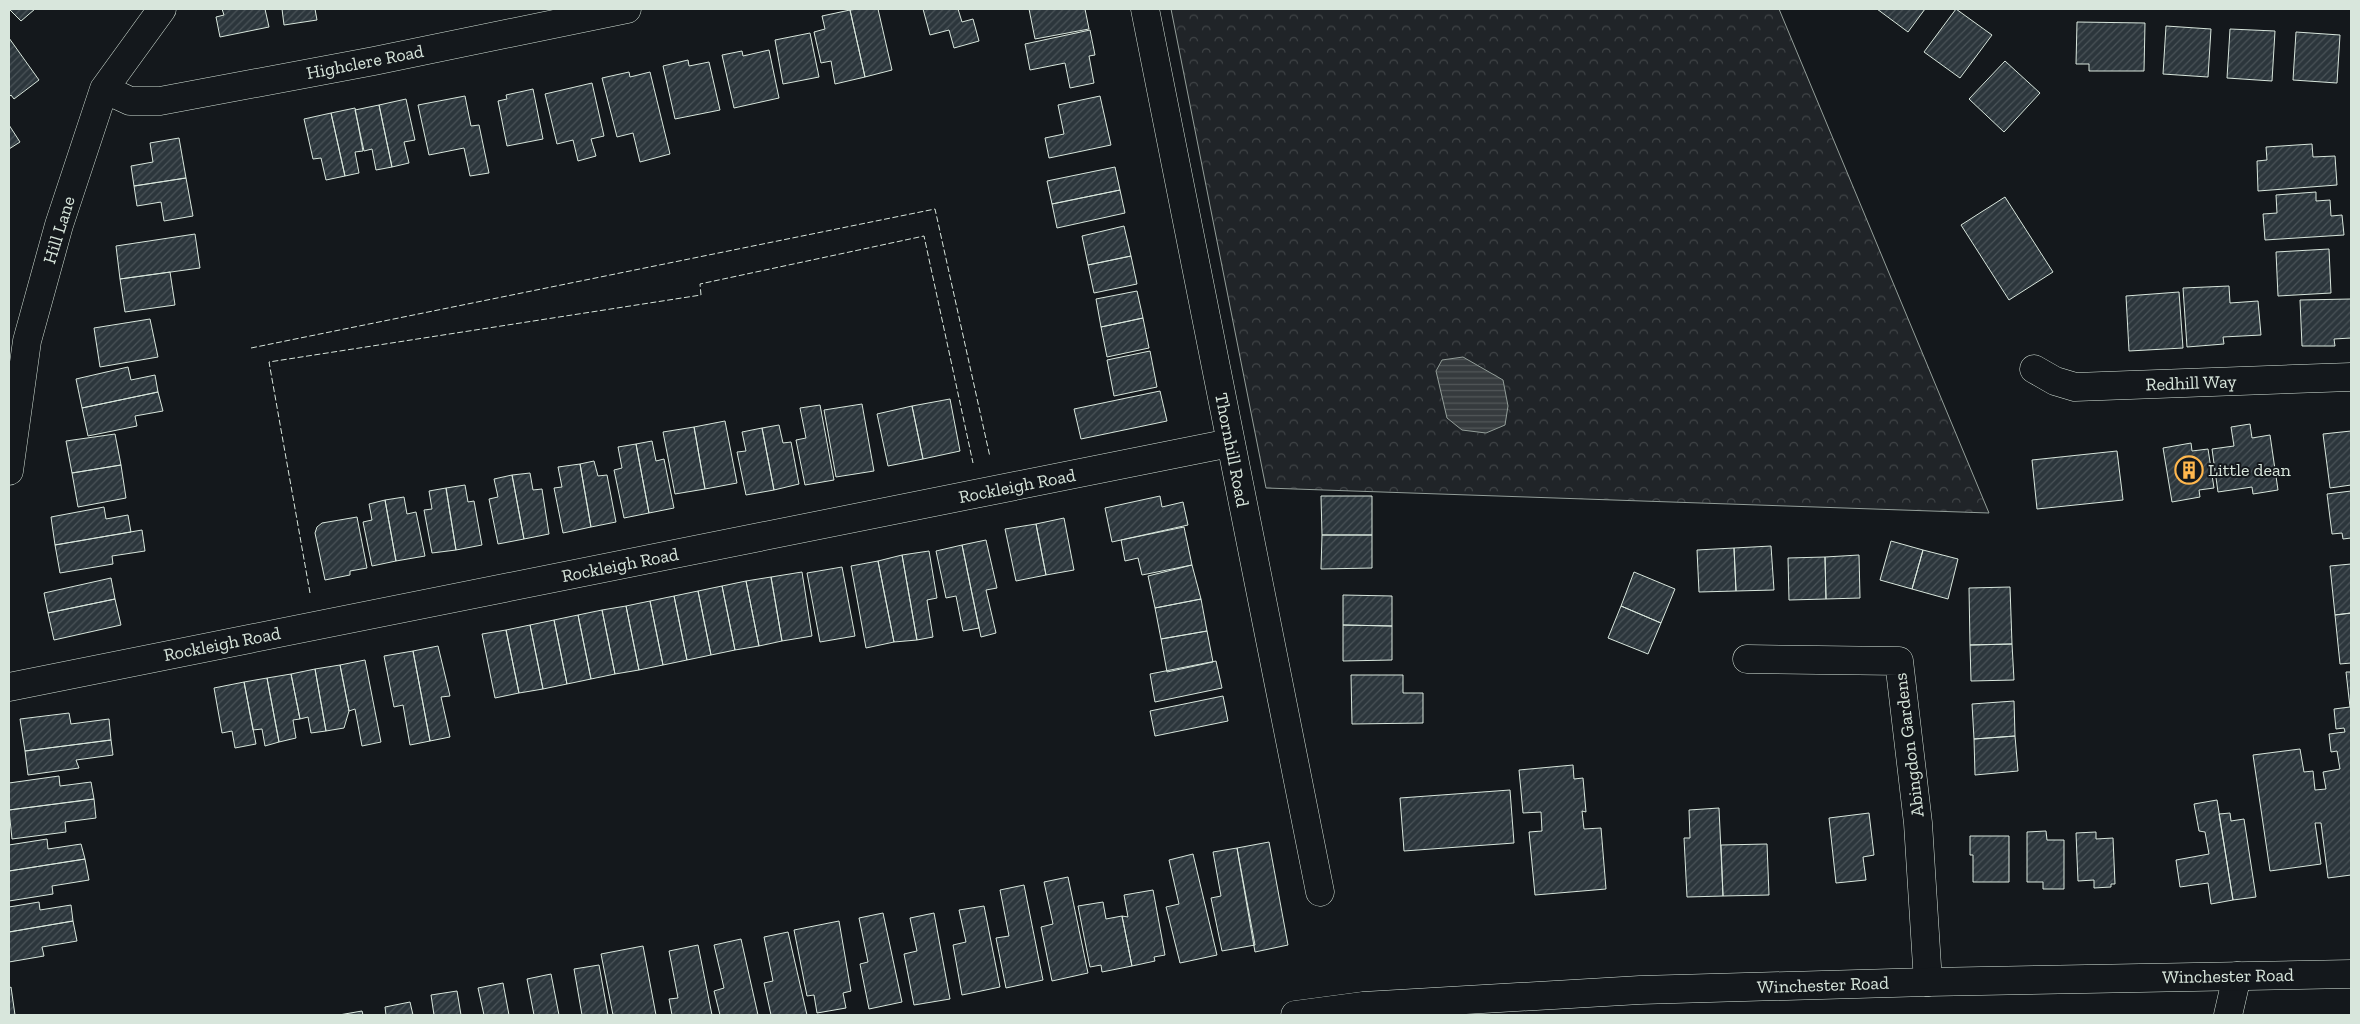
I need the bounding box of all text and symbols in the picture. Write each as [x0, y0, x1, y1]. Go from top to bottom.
street label: Highclere Road [305, 40, 426, 84]
street label: Hill Lane [38, 194, 80, 266]
street label: Redhill Way [2145, 370, 2238, 396]
street label: Thornhill Road [1210, 391, 1254, 509]
building icon: Little dean [2174, 455, 2204, 485]
place label: Little dean [2208, 459, 2292, 481]
street label: Rockleigh Road [957, 464, 1077, 508]
street label: Rockleigh Road [560, 543, 680, 587]
street label: Rockleigh Road [162, 622, 282, 666]
street label: Abingdon Gardens [1889, 671, 1929, 818]
street label: Winchester Road [2162, 964, 2294, 988]
street label: Winchester Road [1757, 972, 1889, 998]

